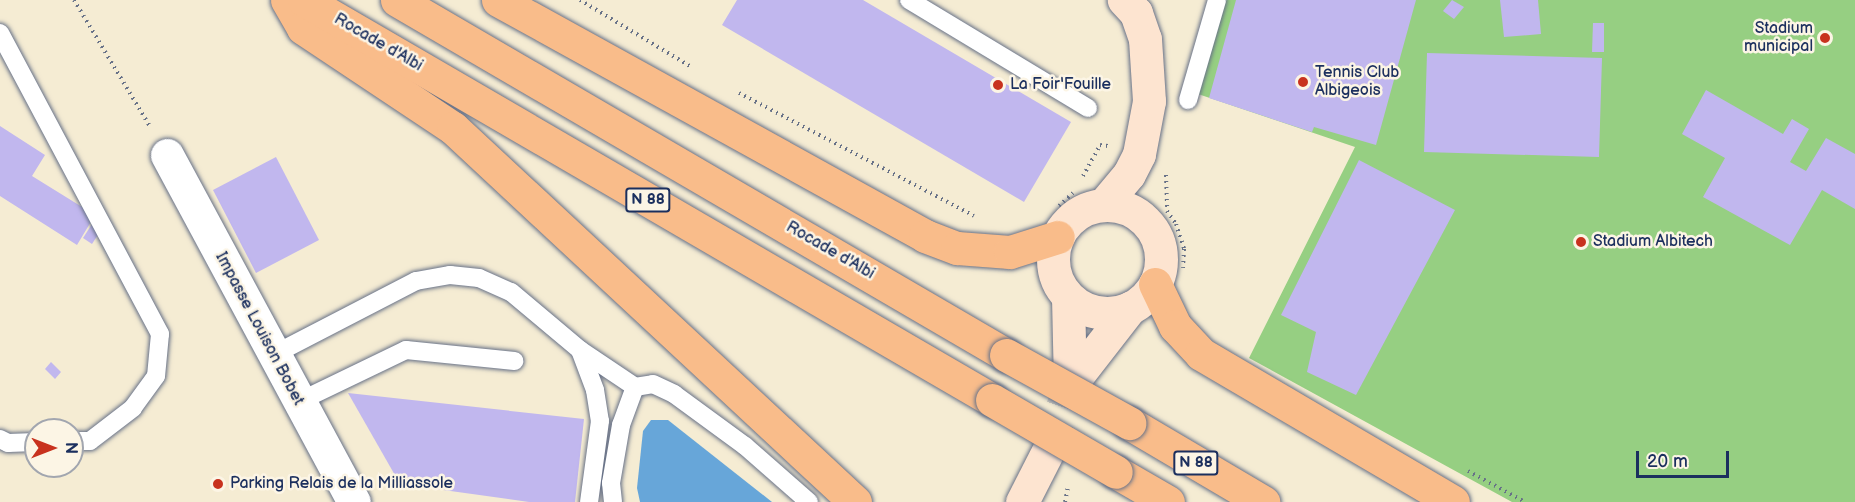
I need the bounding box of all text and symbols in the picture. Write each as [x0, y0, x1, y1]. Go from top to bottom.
street label: Rocade d'Albi [330, 10, 426, 76]
place label: Stadium municipal [1744, 19, 1813, 57]
marker: Stadium municipal [1818, 31, 1832, 45]
place label: Tennis Club Albigeois [1315, 63, 1399, 101]
place label: La Foir'Fouille [1010, 75, 1111, 95]
marker: Tennis Club Albigeois [1296, 75, 1310, 89]
marker: La Foir'Fouille [991, 78, 1005, 92]
road number: N 88 [624, 188, 672, 212]
street label: Rocade d'Albi [782, 218, 878, 284]
place label: Stadium Albitech [1593, 232, 1713, 252]
marker: Stadium Albitech [1574, 235, 1588, 249]
street label: Impasse Louison Bobet [211, 249, 307, 409]
north arrow [24, 418, 84, 478]
scale bar [1639, 439, 1732, 477]
text: N [61, 442, 80, 454]
road number: N 88 [1172, 451, 1220, 475]
text: 20 m [1647, 451, 1688, 472]
place label: Parking Relais de la Milliassole [230, 474, 453, 494]
marker: Parking Relais de la Milliassole [211, 477, 225, 491]

